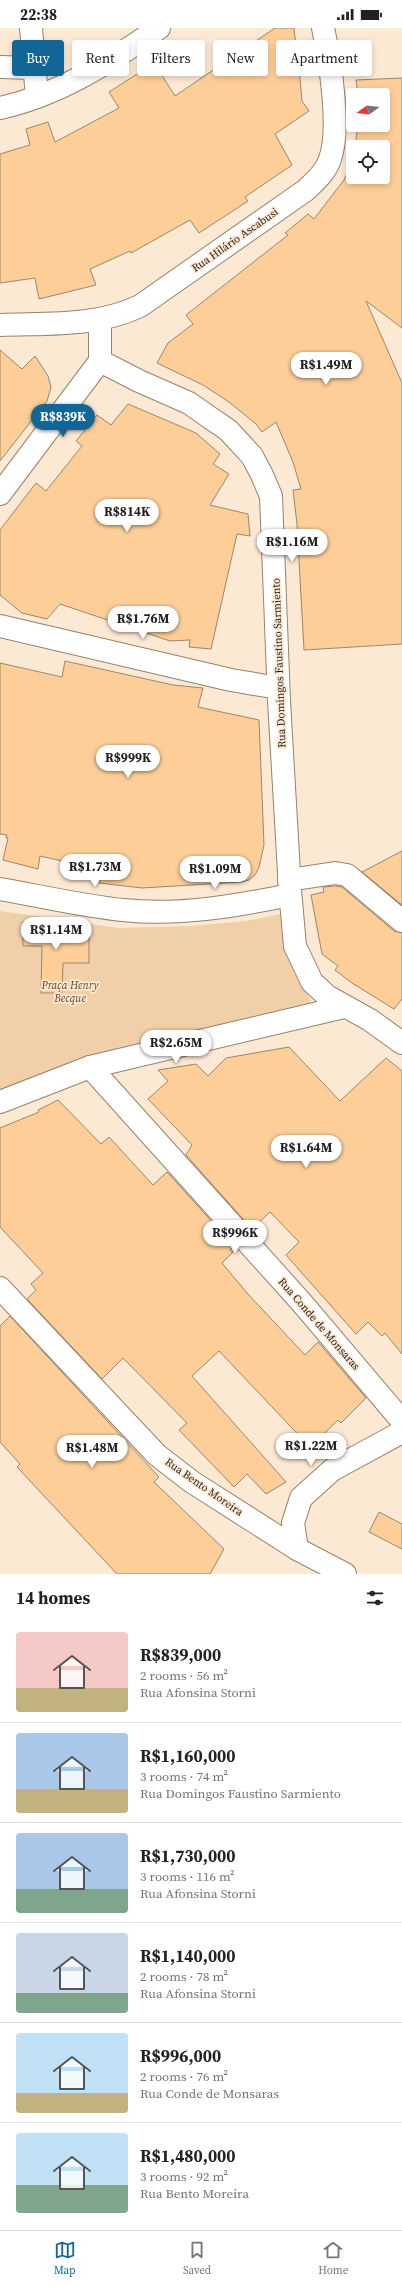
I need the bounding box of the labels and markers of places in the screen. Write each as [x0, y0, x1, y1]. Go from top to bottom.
pin: R$1.49M [289, 352, 363, 386]
pin: R$839K [30, 404, 96, 438]
pin: R$814K [94, 499, 160, 533]
pin: R$1.16M [255, 529, 329, 563]
pin: R$1.76M [106, 606, 180, 640]
pin: R$999K [95, 745, 161, 779]
pin: R$1.73M [58, 854, 132, 888]
pin: R$1.09M [178, 856, 252, 890]
pin: R$1.14M [19, 917, 93, 951]
pin: R$2.65M [139, 1030, 213, 1064]
pin: R$1.64M [269, 1135, 343, 1169]
pin: R$996K [202, 1220, 268, 1254]
pin: R$1.22M [274, 1433, 348, 1467]
pin: R$1.48M [55, 1435, 129, 1469]

